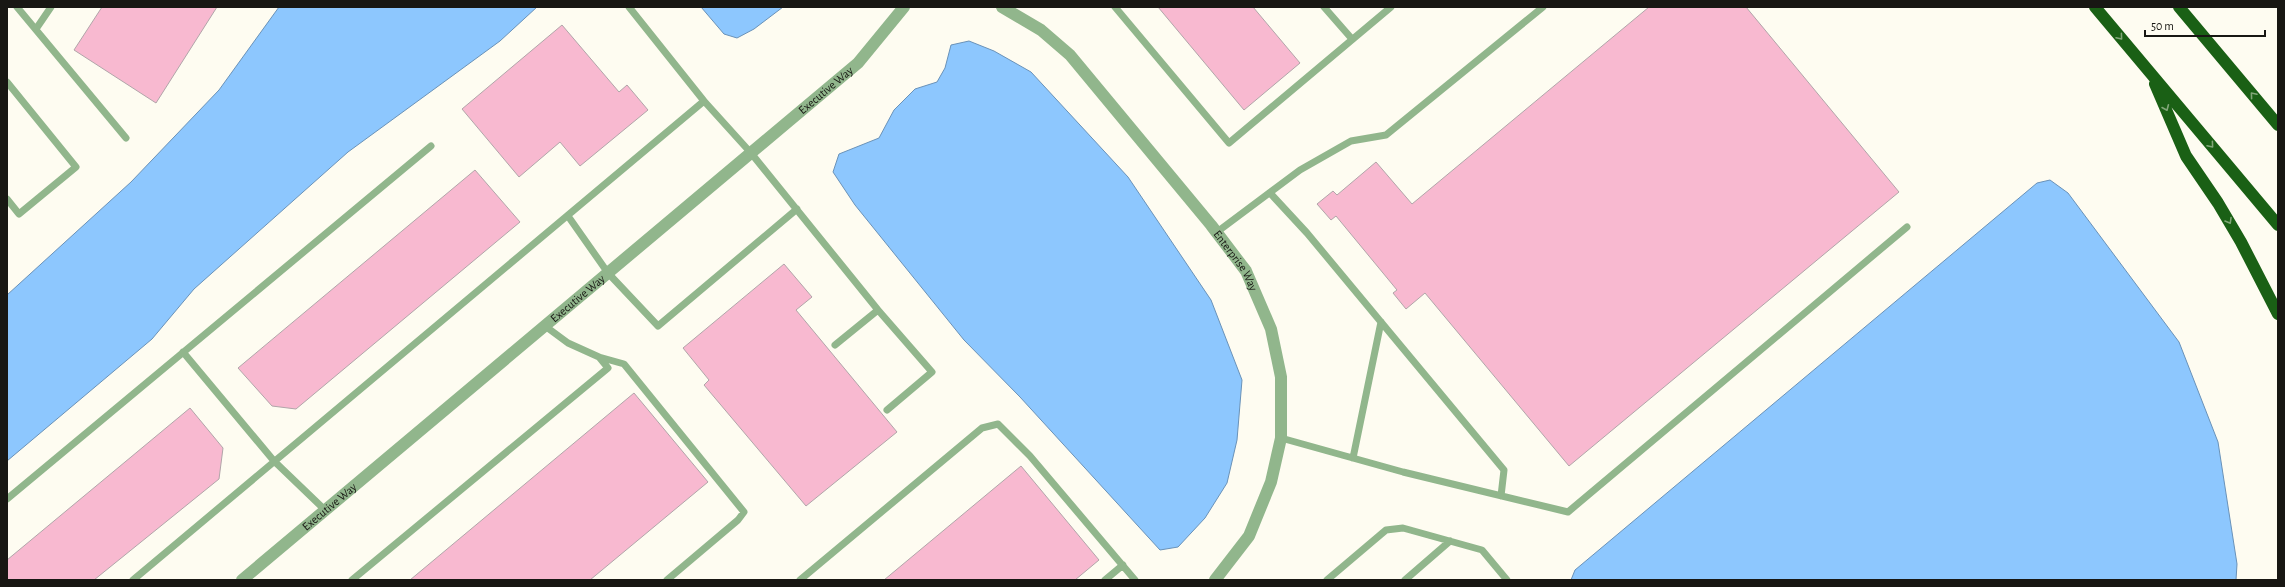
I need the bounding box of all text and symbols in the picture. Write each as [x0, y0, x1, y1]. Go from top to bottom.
scale bar [2145, 12, 2265, 38]
text: 50 m [2151, 20, 2174, 32]
one-way arrow [2116, 32, 2123, 39]
street label: Executive Way [796, 64, 856, 116]
one-way arrow [2251, 93, 2258, 100]
one-way arrow [2161, 105, 2169, 112]
one-way arrow [2207, 141, 2214, 148]
one-way arrow [2224, 217, 2231, 224]
street label: Enterprise Way [1211, 228, 1260, 293]
street label: Executive Way [548, 272, 608, 325]
street label: Executive Way [300, 481, 359, 533]

